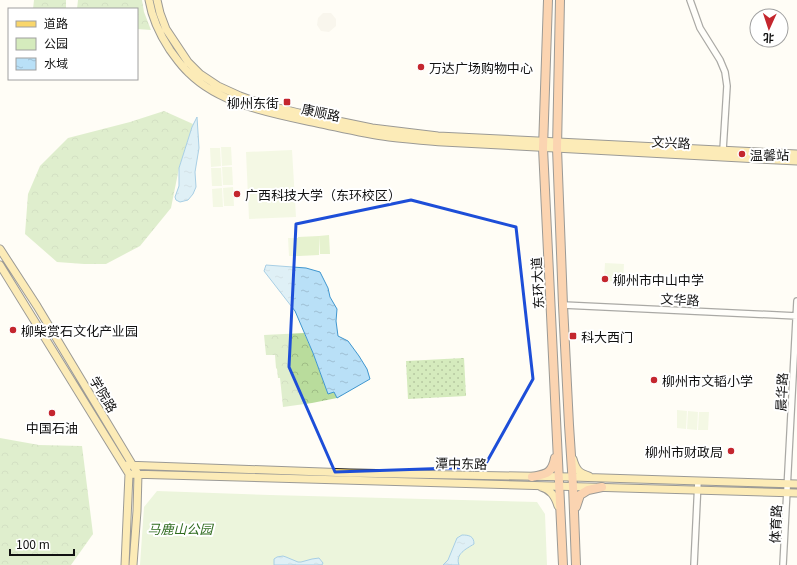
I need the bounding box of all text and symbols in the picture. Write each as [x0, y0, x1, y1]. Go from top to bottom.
legend [8, 8, 138, 80]
north arrow [749, 8, 789, 48]
text: 道路 [44, 14, 68, 31]
text: 北 [763, 31, 774, 47]
text: 公园 [44, 34, 68, 51]
text: 水域 [44, 54, 68, 71]
place label: 万达广场购物中心 [429, 58, 533, 77]
marker: 万达广场购物中心 [416, 62, 426, 72]
place label: 柳州东街 [227, 93, 279, 112]
marker: 柳州东街 [282, 97, 292, 107]
street label: 康顺路 [300, 99, 342, 125]
street label: 文兴路 [651, 131, 691, 153]
place label: 温馨站 [750, 145, 789, 164]
marker: 温馨站 [737, 149, 747, 159]
place label: 广西科技大学（东环校区） [245, 185, 401, 204]
marker: 广西科技大学（东环校区） [232, 189, 242, 199]
street label: 东环大道 [526, 257, 548, 309]
place label: 柳州市中山中学 [613, 270, 704, 289]
marker: 柳州市中山中学 [600, 274, 610, 284]
street label: 文华路 [660, 288, 700, 310]
place label: 柳柴赏石文化产业园 [21, 321, 138, 340]
marker: 柳柴赏石文化产业园 [8, 325, 18, 335]
place label: 科大西门 [581, 327, 633, 346]
marker: 科大西门 [568, 331, 578, 341]
place label: 柳州市文韬小学 [662, 371, 753, 390]
street label: 学院路 [86, 372, 122, 416]
street label: 晨华路 [770, 372, 792, 412]
marker: 柳州市文韬小学 [649, 375, 659, 385]
marker: 中国石油 [47, 408, 57, 418]
place label: 中国石油 [26, 418, 78, 437]
place label: 柳州市财政局 [645, 442, 723, 461]
marker: 柳州市财政局 [726, 446, 736, 456]
street label: 潭中东路 [435, 453, 487, 473]
street label: 体育路 [764, 504, 786, 544]
park label: 马鹿山公园 [147, 519, 214, 538]
scale bar [10, 531, 74, 557]
text: 100 m [16, 535, 50, 552]

